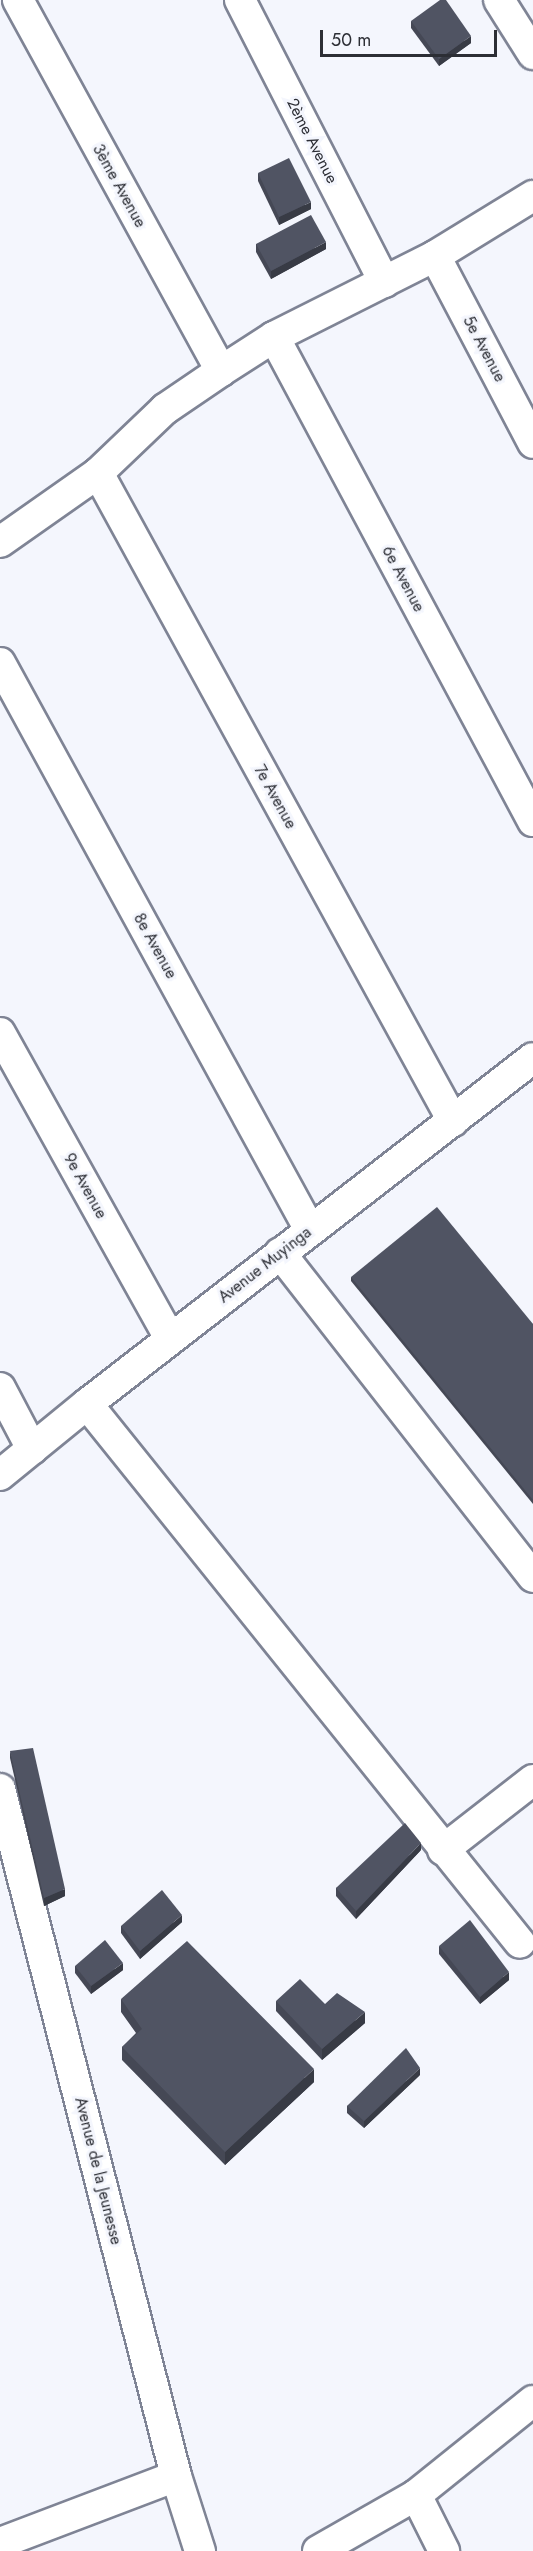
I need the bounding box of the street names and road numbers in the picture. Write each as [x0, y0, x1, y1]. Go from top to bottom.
street label: 2ème Avenue [282, 95, 342, 187]
street label: 3ème Avenue [88, 141, 150, 231]
street label: 5e Avenue [459, 313, 509, 385]
street label: 6e Avenue [378, 543, 428, 615]
street label: 7e Avenue [250, 762, 300, 832]
street label: 8e Avenue [129, 910, 181, 982]
street label: 9e Avenue [59, 1150, 111, 1222]
street label: Avenue Muyinga [215, 1223, 315, 1307]
street label: Avenue de la Jeunesse [70, 2095, 126, 2247]

